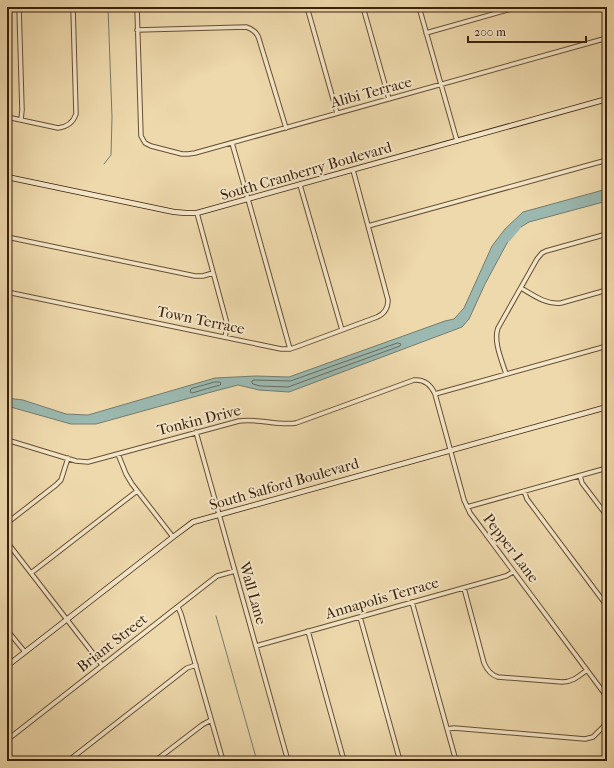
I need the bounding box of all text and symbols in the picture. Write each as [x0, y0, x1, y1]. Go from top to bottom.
scale bar [468, 18, 586, 44]
text: 200 m [474, 25, 506, 39]
street label: Alibi Terrace [327, 72, 414, 112]
street label: South Cranberry Boulevard [218, 138, 395, 204]
street label: Town Terrace [156, 302, 247, 338]
street label: Tonkin Drive [155, 401, 243, 439]
street label: South Salford Boulevard [207, 454, 362, 514]
street label: Pepper Lane [479, 510, 543, 586]
street label: Wall Lane [235, 559, 271, 627]
street label: Annapolis Terrace [322, 573, 441, 623]
street label: Briant Street [73, 610, 151, 676]

